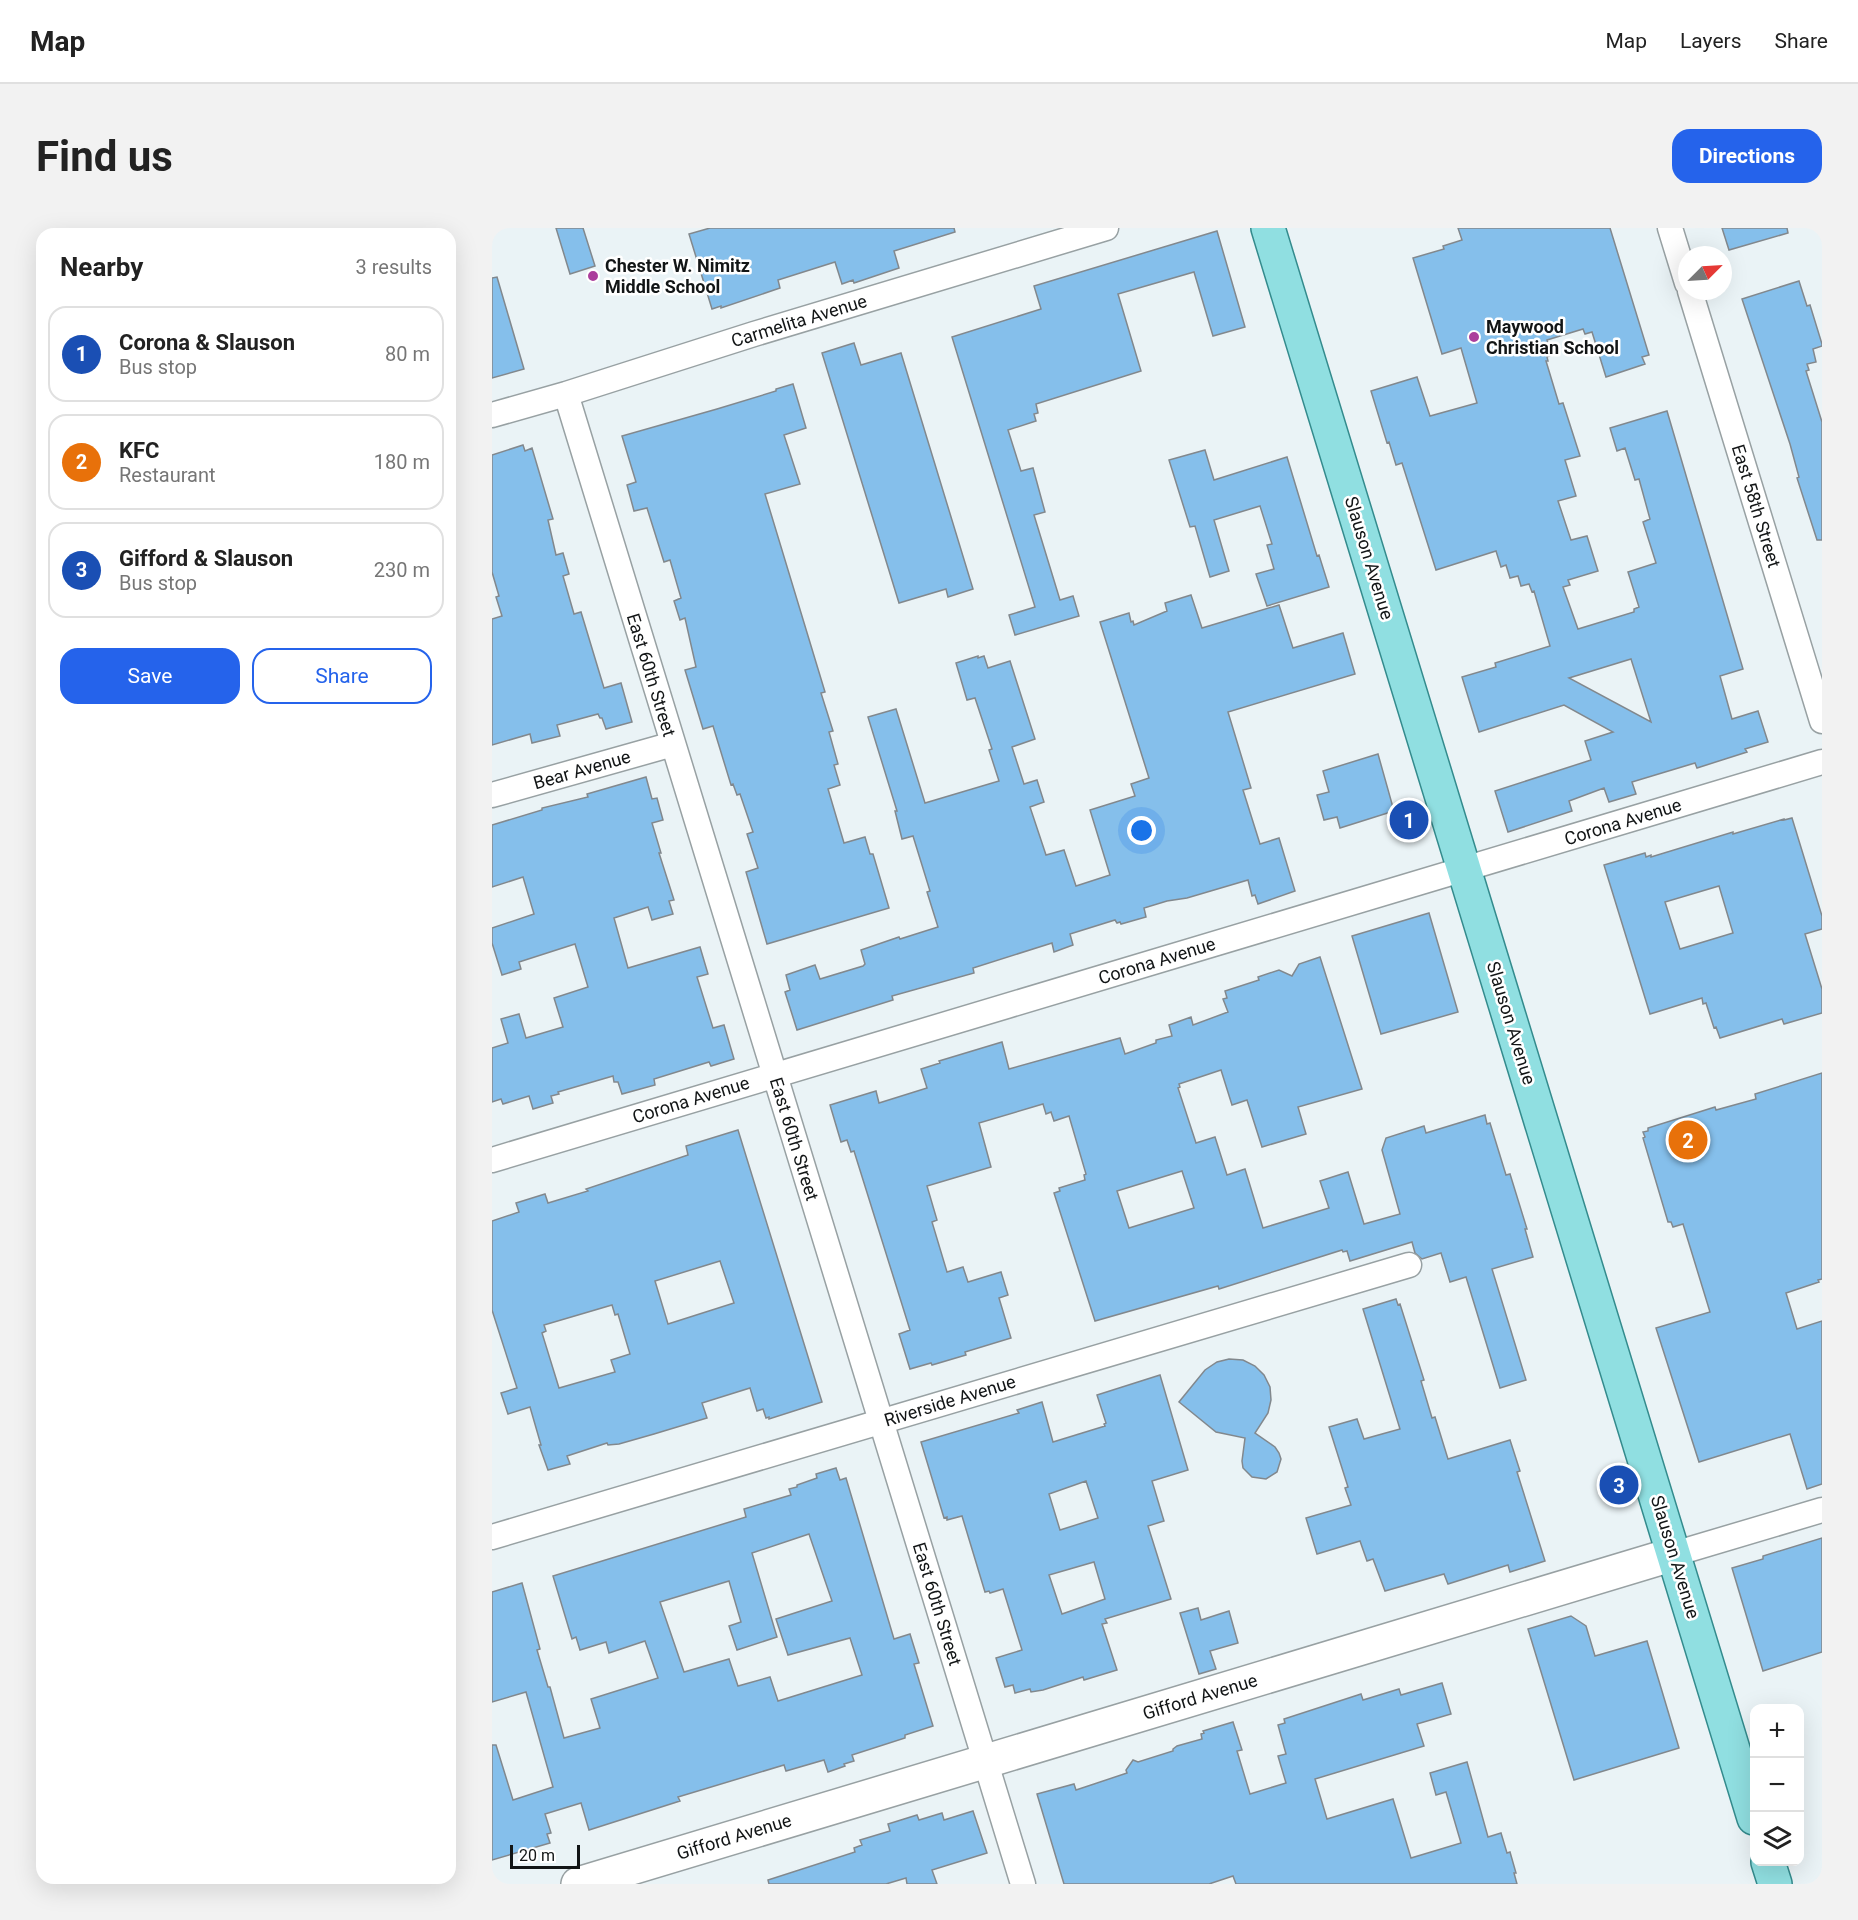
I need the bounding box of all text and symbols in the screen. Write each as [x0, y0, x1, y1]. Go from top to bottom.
text: Map [30, 25, 85, 58]
text: Map [1605, 29, 1647, 53]
text: Layers [1680, 29, 1741, 53]
text: Share [1774, 29, 1828, 53]
button: Directions [1672, 129, 1822, 183]
text: Find us [36, 132, 173, 181]
north arrow [1678, 246, 1732, 300]
text: Nearby [60, 252, 143, 282]
text: 3 results [356, 255, 432, 279]
place label: Chester W. Nimitz Middle School [605, 255, 750, 297]
marker: Chester W. Nimitz Middle School [586, 269, 600, 283]
street label: Carmelita Avenue [729, 290, 869, 351]
place label: Maywood Christian School [1486, 316, 1619, 358]
text: Corona & Slauson [119, 330, 295, 355]
marker: Maywood Christian School [1467, 330, 1481, 344]
text: 1 [76, 342, 87, 366]
text: 80 m [385, 342, 430, 366]
text: Bus stop [119, 355, 197, 379]
text: KFC [119, 438, 159, 463]
street label: East 58th Street [1728, 442, 1785, 570]
text: 2 [76, 450, 87, 474]
text: 180 m [374, 450, 430, 474]
text: Restaurant [119, 463, 216, 487]
street label: Slauson Avenue [1341, 494, 1398, 622]
text: Gifford & Slauson [119, 546, 293, 571]
text: 3 [76, 558, 87, 582]
text: 230 m [374, 558, 430, 582]
text: Bus stop [119, 571, 197, 595]
street label: East 60th Street [623, 611, 680, 739]
button: Save [60, 648, 240, 704]
button: Share [252, 648, 432, 704]
street label: Bear Avenue [531, 746, 633, 793]
street label: Corona Avenue [1562, 794, 1684, 849]
pin: 1 [1390, 798, 1428, 842]
your location [1127, 816, 1156, 845]
street label: Corona Avenue [1096, 933, 1218, 988]
street label: Slauson Avenue [1483, 959, 1540, 1087]
street label: Corona Avenue [630, 1072, 752, 1127]
street label: East 60th Street [766, 1075, 823, 1203]
pin: 2 [1668, 1118, 1708, 1162]
street label: Riverside Avenue [882, 1371, 1018, 1431]
pin: 3 [1600, 1462, 1638, 1508]
street label: Slauson Avenue [1647, 1493, 1704, 1621]
street label: East 60th Street [909, 1540, 966, 1668]
street label: Gifford Avenue [1140, 1669, 1260, 1724]
map controls [1750, 1704, 1804, 1866]
button: + [1750, 1704, 1804, 1758]
button: − [1750, 1758, 1804, 1812]
street label: Gifford Avenue [674, 1809, 794, 1864]
button: layers [1750, 1812, 1804, 1866]
scale bar [510, 1842, 580, 1870]
text: 20 m [519, 1846, 555, 1865]

